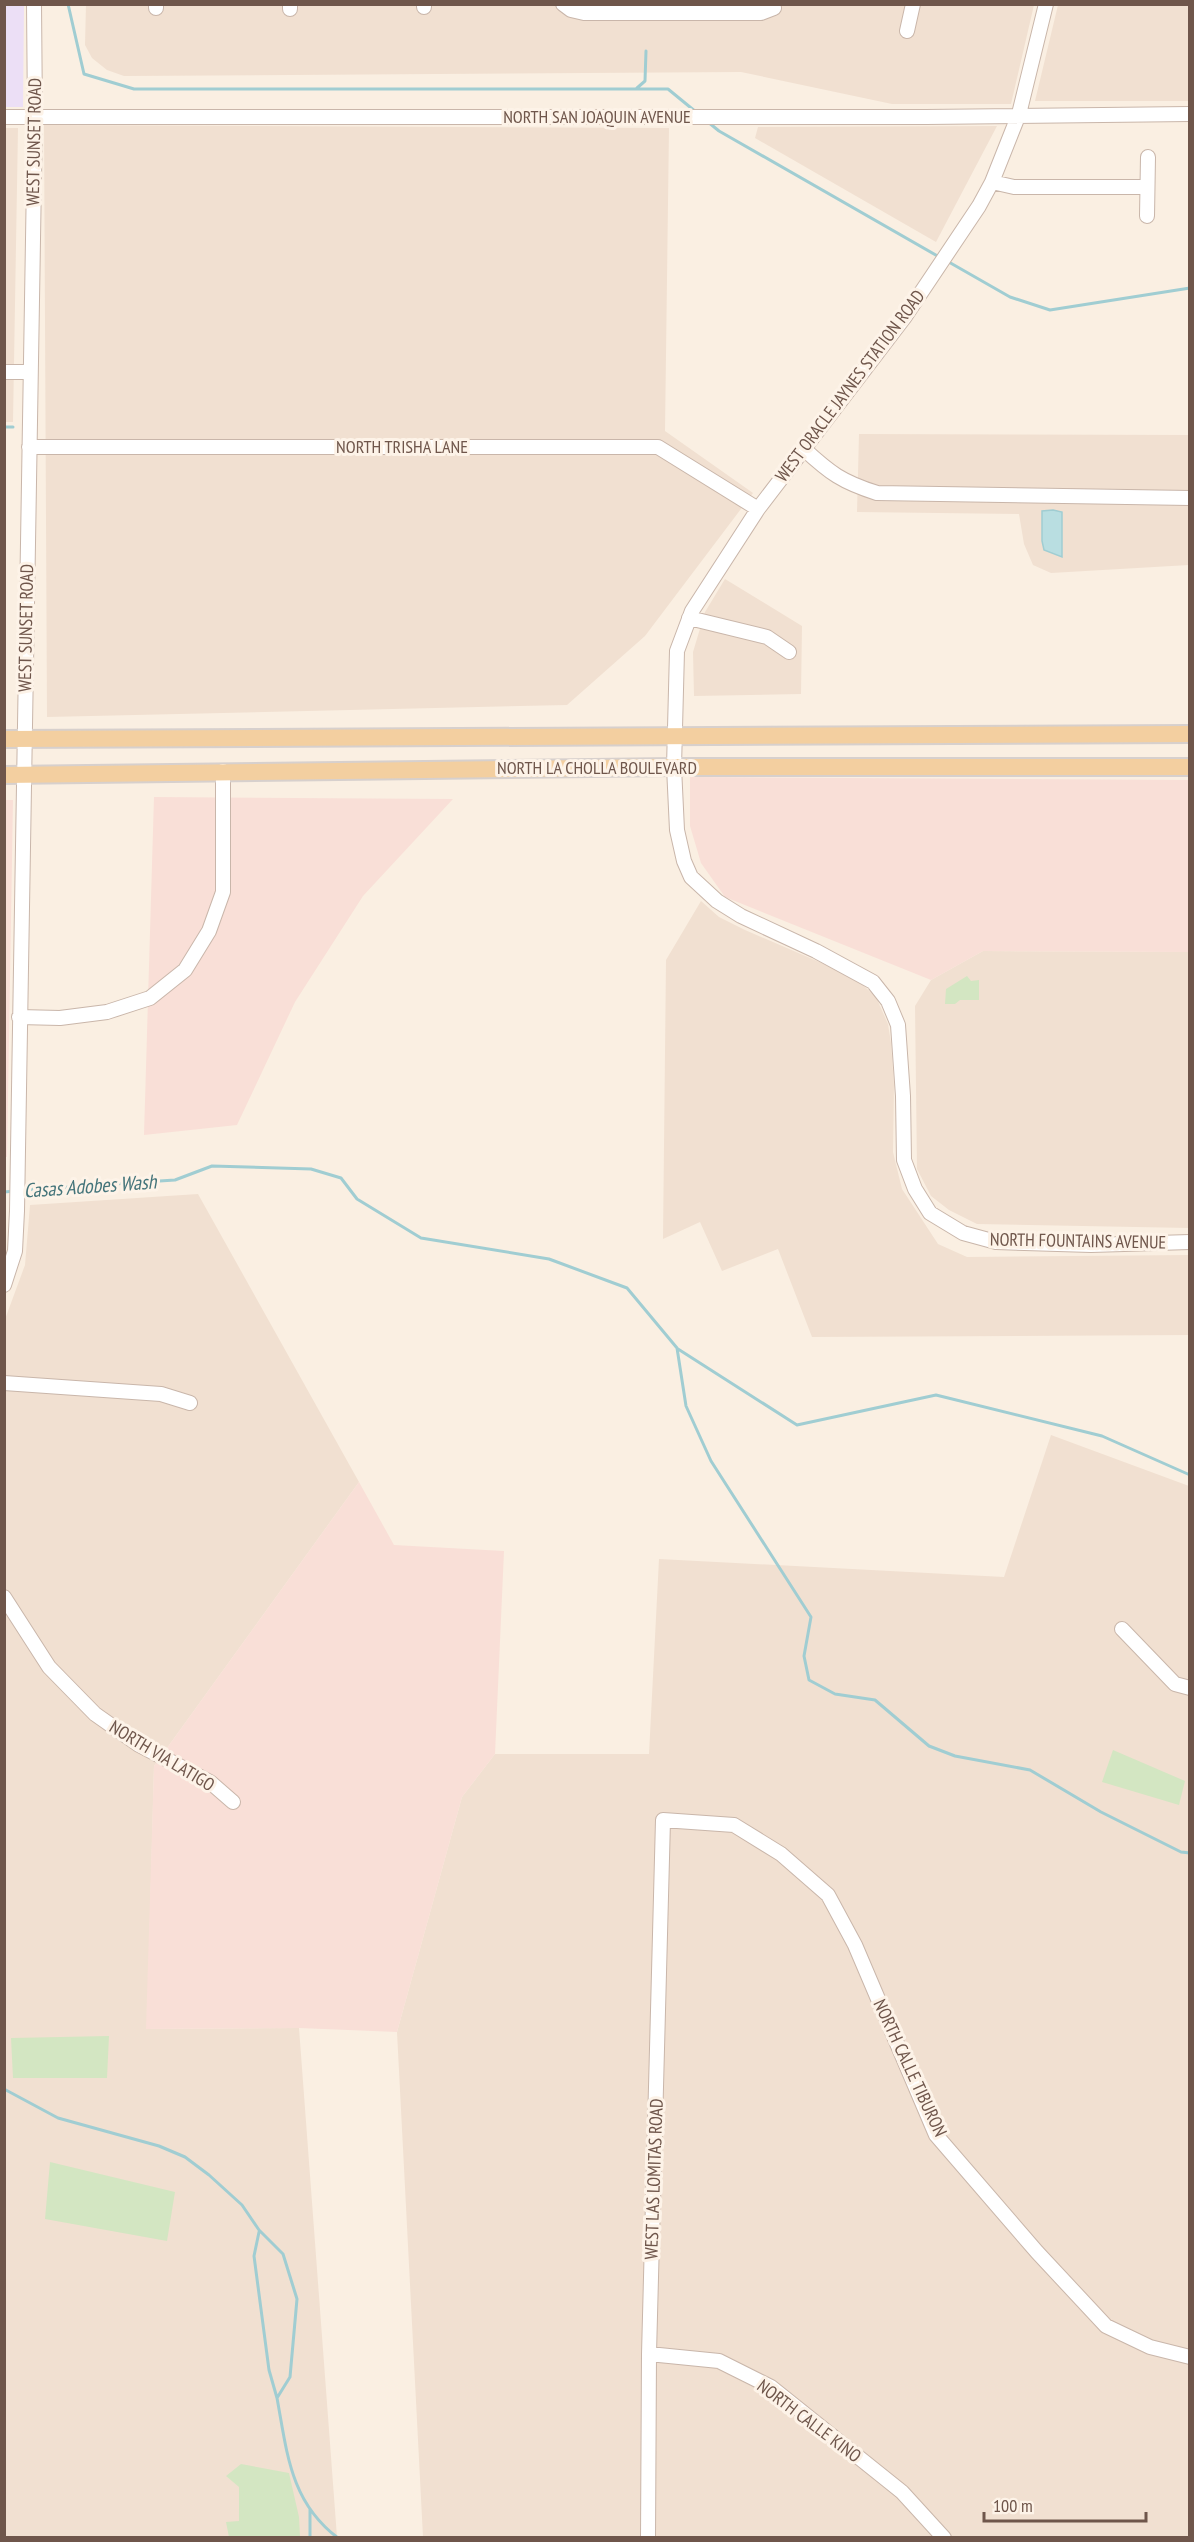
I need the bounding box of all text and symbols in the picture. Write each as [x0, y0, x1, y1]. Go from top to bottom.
street label: WEST SUNSET ROAD [21, 78, 46, 206]
street label: NORTH SAN JOAQUIN AVENUE [503, 105, 691, 128]
street label: WEST ORACLE JAYNES STATION ROAD [770, 285, 929, 486]
street label: NORTH TRISHA LANE [336, 435, 468, 458]
street label: WEST SUNSET ROAD [13, 564, 38, 692]
street label: NORTH LA CHOLLA BOULEVARD [497, 756, 697, 779]
water label: Casas Adobes Wash [23, 1168, 158, 1204]
street label: NORTH FOUNTAINS AVENUE [990, 1227, 1166, 1254]
street label: NORTH VIA LATIGO [105, 1715, 219, 1796]
street label: NORTH CALLE TIBURON [869, 1995, 952, 2140]
street label: WEST LAS LOMITAS ROAD [639, 2098, 668, 2260]
street label: NORTH CALLE KINO [753, 2374, 866, 2467]
scale bar [984, 2485, 1146, 2523]
text: 100 m [993, 2494, 1033, 2517]

